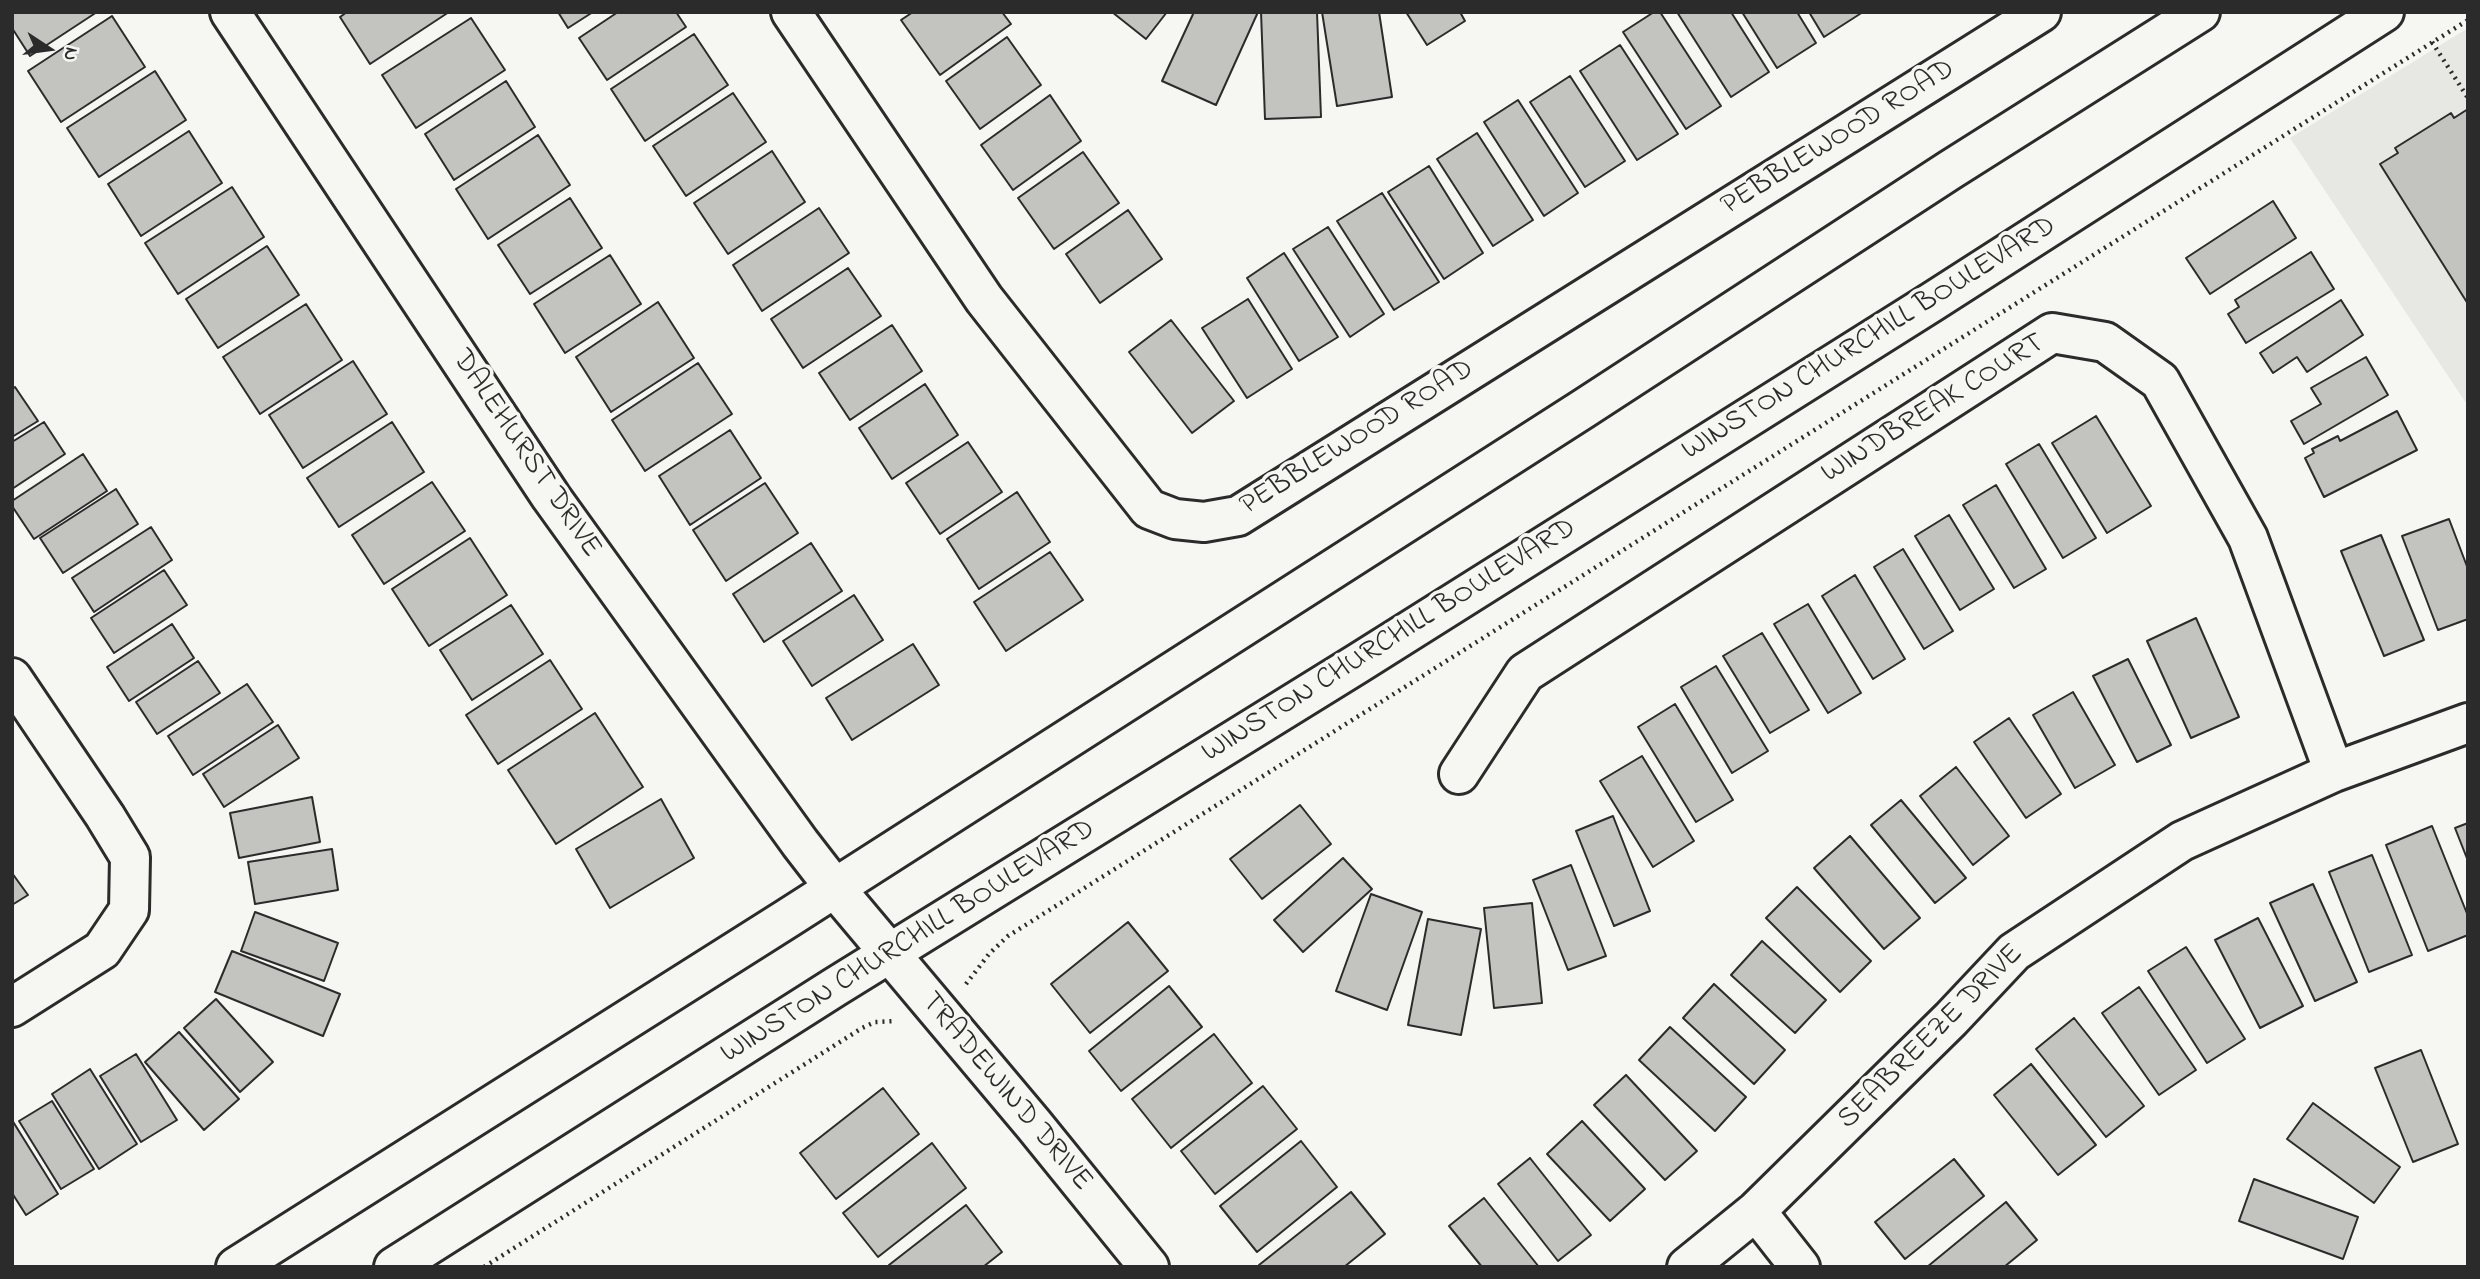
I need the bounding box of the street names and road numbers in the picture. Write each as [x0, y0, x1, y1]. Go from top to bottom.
street label: PEBBLEWOOD ROAD [1716, 53, 1962, 225]
street label: WINSTON CHURCHILL BOULEVARD [1676, 210, 2064, 470]
street label: WINDBREAK COURT [1816, 327, 2052, 493]
street label: DALEHURST DRIVE [442, 344, 608, 566]
street label: PEBBLEWOOD ROAD [1235, 353, 1481, 525]
street label: WINSTON CHURCHILL BOULEVARD [1196, 512, 1584, 772]
street label: WINSTON CHURCHILL BOULEVARD [715, 813, 1103, 1073]
street label: SEABREEZE DRIVE [1832, 938, 2032, 1138]
street label: TRADEWIND DRIVE [911, 986, 1099, 1200]

